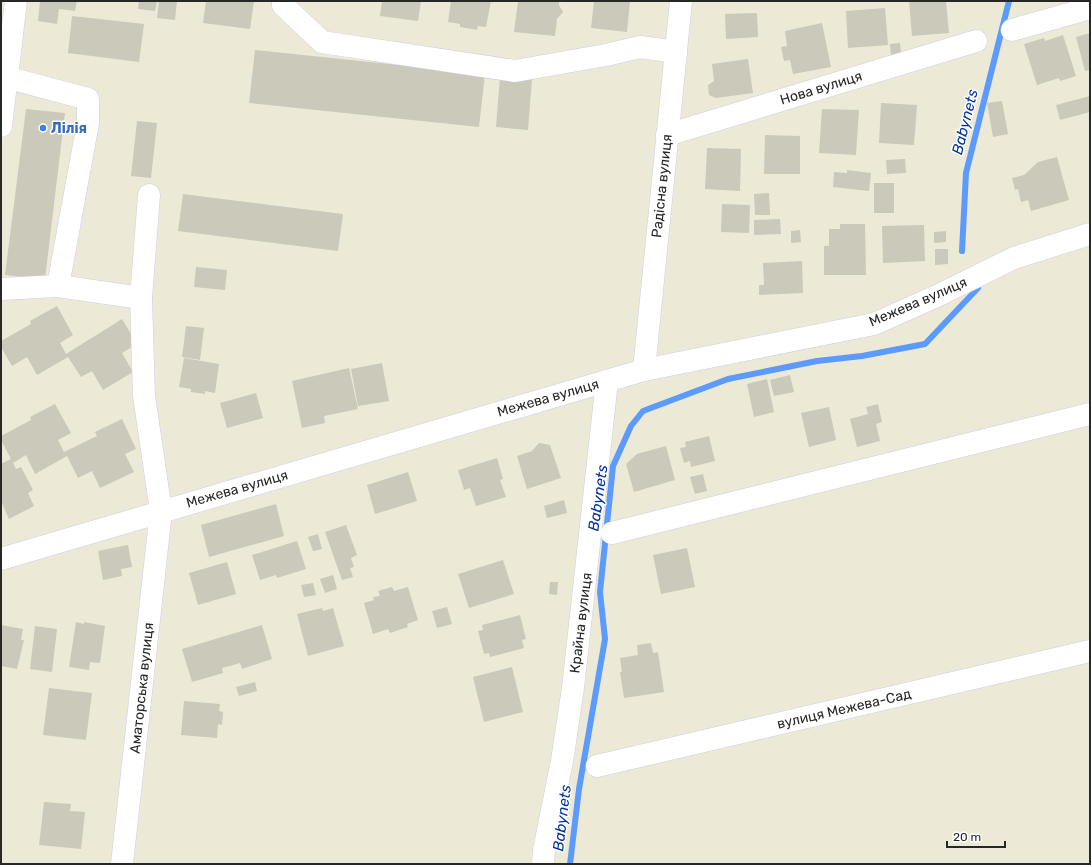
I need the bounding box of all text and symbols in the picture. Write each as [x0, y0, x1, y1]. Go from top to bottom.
street label: Нова вулиця [778, 67, 864, 109]
water label: Babynets [948, 87, 982, 156]
place label: Лілія [51, 120, 87, 137]
marker: Лілія [38, 123, 48, 133]
street label: Радісна вулиця [648, 133, 676, 239]
street label: Межева вулиця [866, 274, 970, 330]
street label: Межева вулиця [495, 375, 601, 421]
water label: Babynets [584, 463, 612, 532]
street label: Межева вулиця [184, 466, 290, 512]
street label: Крайна вулиця [566, 572, 596, 674]
street label: Аматорська вулиця [127, 622, 157, 754]
street label: вулиця Межева-Сад [775, 685, 913, 733]
water label: Babynets [549, 784, 575, 852]
scale bar [947, 823, 1005, 849]
text: 20 m [953, 830, 981, 844]

